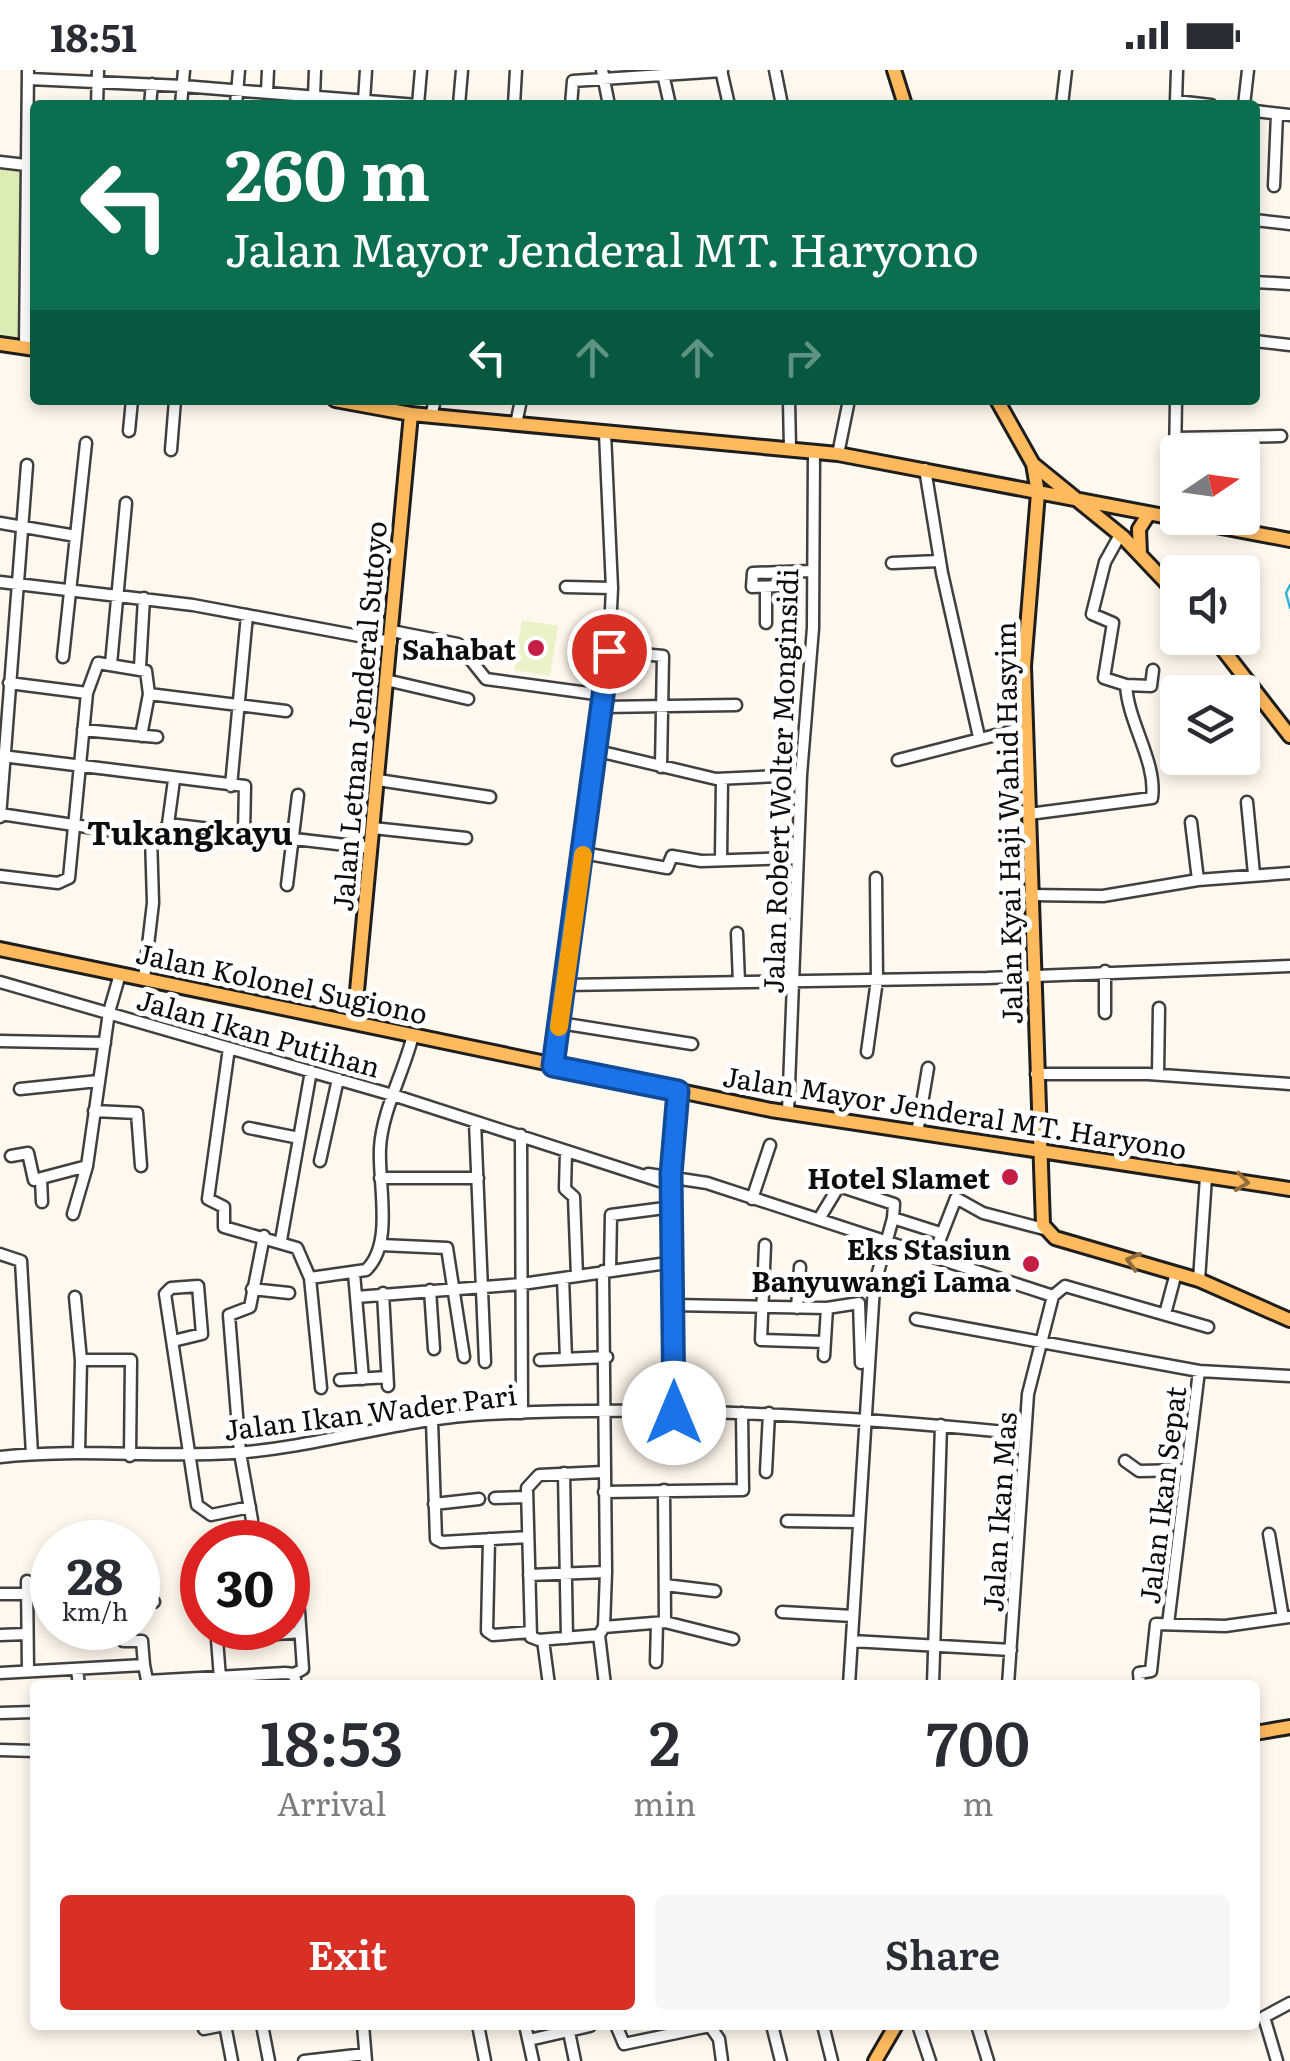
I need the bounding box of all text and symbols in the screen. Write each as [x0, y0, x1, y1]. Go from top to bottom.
text: 18:51 [50, 7, 137, 64]
text: 260 m [225, 119, 430, 223]
icon: left [60, 140, 190, 270]
text: Jalan Mayor Jenderal MT. Haryono [225, 214, 979, 281]
icon: left [460, 330, 515, 385]
icon: ahead [565, 330, 620, 385]
icon: ahead [670, 330, 725, 385]
icon: right [775, 330, 830, 385]
north arrow [1160, 435, 1260, 535]
map controls [1160, 435, 1260, 775]
street label: Jalan Letnan Jenderal Sutoyo [320, 519, 396, 913]
button: sound [1160, 555, 1260, 655]
street label: Jalan Robert Wolter Monginsidi [751, 568, 807, 994]
pin [567, 609, 652, 694]
street label: Jalan Kyai Haji Wahid Hasyim [982, 621, 1032, 1025]
icon: arrive [582, 624, 637, 679]
place label: Sahabat [402, 627, 517, 669]
marker: Sahabat [525, 637, 547, 659]
button: layers [1160, 675, 1260, 775]
district label: Tukangkayu [87, 807, 293, 855]
street label: Jalan Kolonel Sugiono [132, 931, 432, 1033]
street label: Jalan Ikan Putihan [132, 977, 386, 1087]
street label: Jalan Mayor Jenderal MT. Haryono [720, 1054, 1190, 1168]
place label: Hotel Slamet [807, 1156, 991, 1198]
marker: Hotel Slamet [999, 1166, 1021, 1188]
one-way arrow [1234, 1171, 1250, 1192]
place label: Eks Stasiun Banyuwangi Lama [751, 1227, 1012, 1301]
one-way arrow [1125, 1252, 1142, 1273]
marker: Eks Stasiun Banyuwangi Lama [1020, 1253, 1042, 1275]
position arrow [622, 1361, 726, 1465]
street label: Jalan Ikan Wader Pari [221, 1372, 519, 1450]
street label: Jalan Ikan Sepat [1127, 1383, 1195, 1606]
street label: Jalan Ikan Mas [970, 1411, 1026, 1613]
speed limit sign: 30 [180, 1520, 310, 1650]
text: 28 [67, 1536, 123, 1610]
text: km/h [62, 1592, 128, 1629]
text: 18:53 [260, 1695, 403, 1784]
text: 2 [649, 1695, 681, 1784]
text: 700 [926, 1695, 1030, 1784]
text: Arrival [277, 1778, 386, 1826]
text: min [633, 1778, 696, 1826]
text: m [963, 1778, 994, 1826]
button: Exit [60, 1895, 635, 2010]
button: Share [655, 1895, 1230, 2010]

